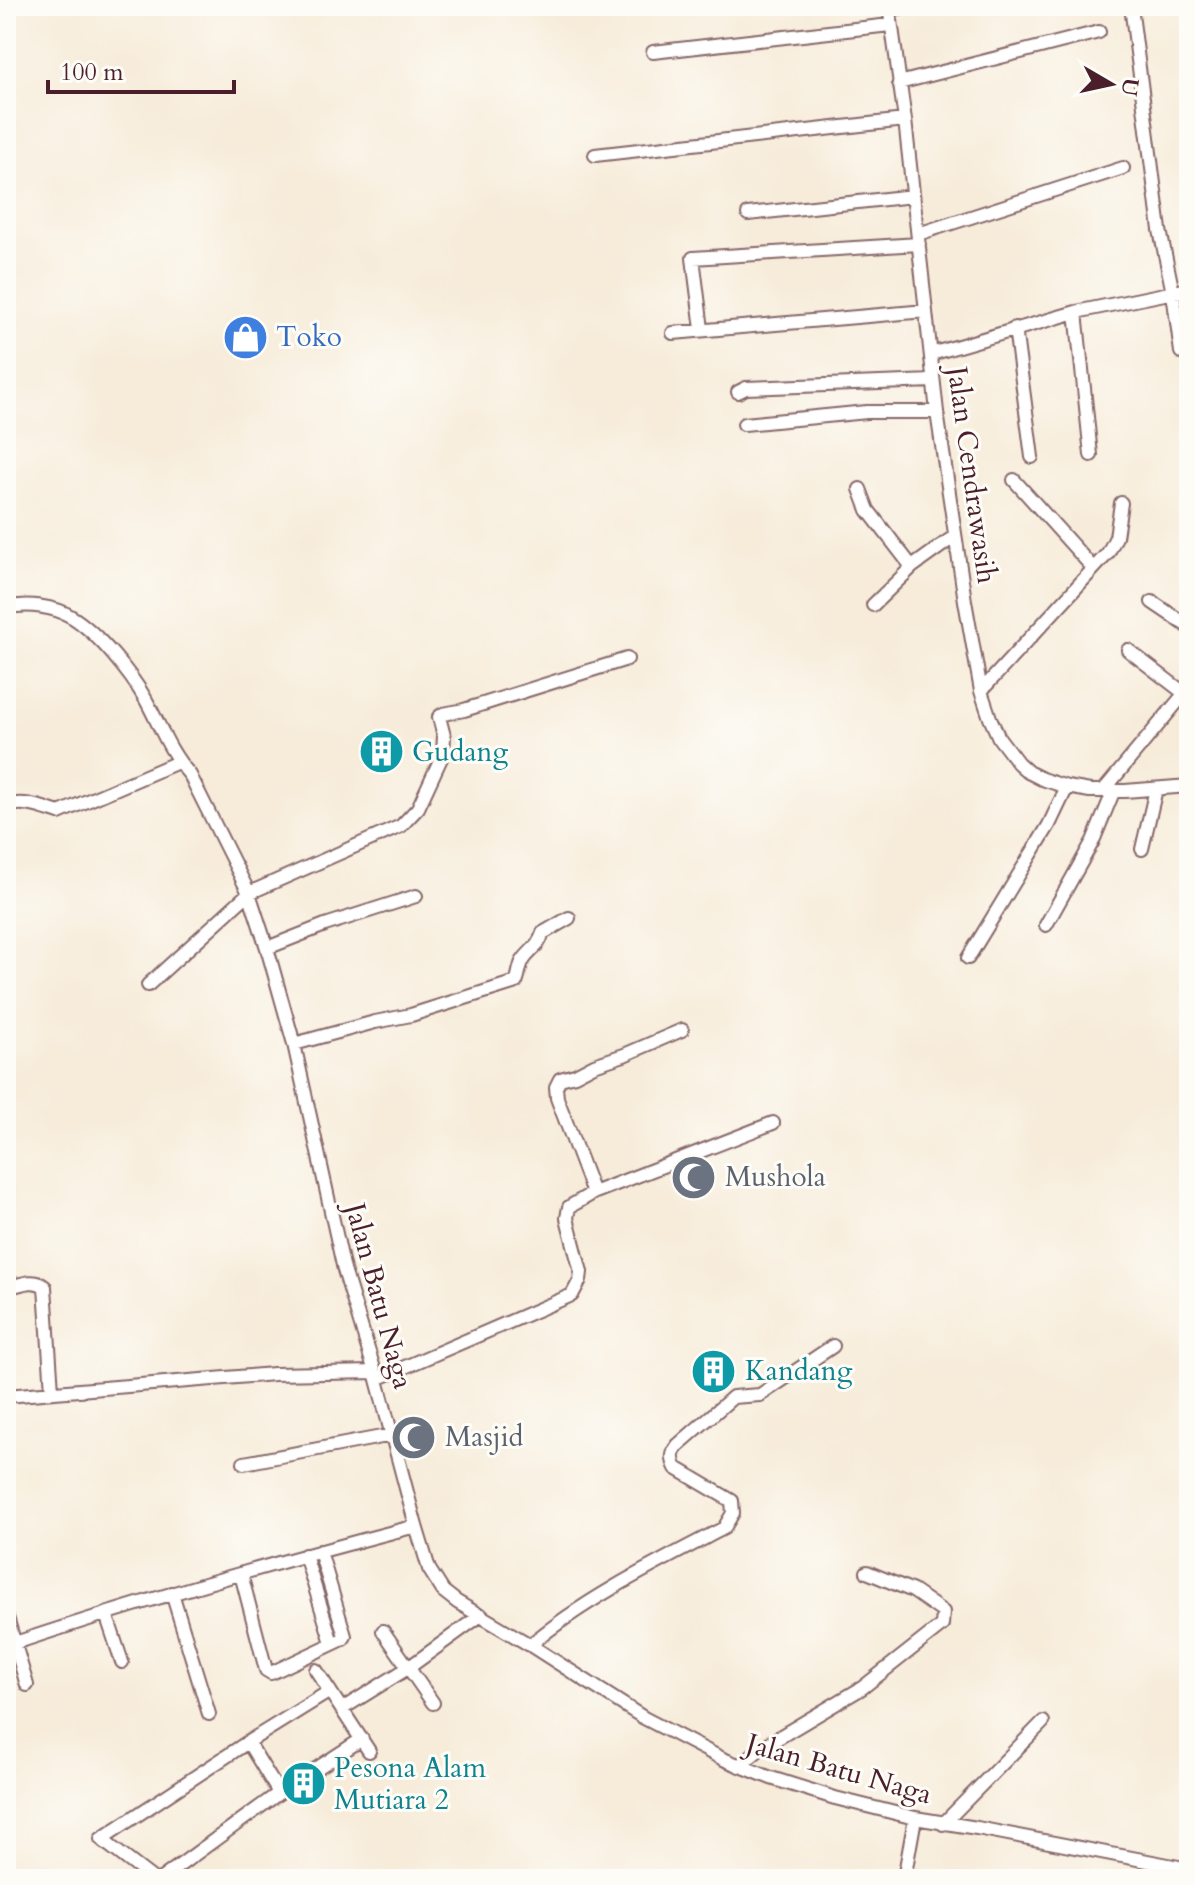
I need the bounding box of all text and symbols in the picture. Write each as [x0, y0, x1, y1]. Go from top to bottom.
scale bar [48, 44, 234, 94]
north arrow [1071, 44, 1151, 124]
text: 100 m [60, 56, 124, 89]
text: U [1114, 76, 1146, 98]
shop icon: Toko [221, 313, 269, 361]
place label: Toko [276, 318, 342, 356]
street label: Jalan Cendrawasih [937, 360, 1006, 586]
building icon: Gudang [357, 728, 405, 776]
place label: Gudang [412, 733, 508, 771]
mosque icon: Mushola [670, 1153, 718, 1201]
place label: Mushola [725, 1158, 826, 1196]
street label: Jalan Batu Naga [335, 1195, 422, 1393]
building icon: Kandang [690, 1347, 738, 1395]
place label: Kandang [745, 1352, 853, 1390]
mosque icon: Masjid [390, 1413, 438, 1461]
place label: Masjid [445, 1418, 524, 1456]
street label: Jalan Batu Naga [738, 1723, 936, 1814]
place label: Pesona Alam Mutiara 2 [334, 1749, 486, 1819]
building icon: Pesona Alam Mutiara 2 [279, 1760, 327, 1808]

